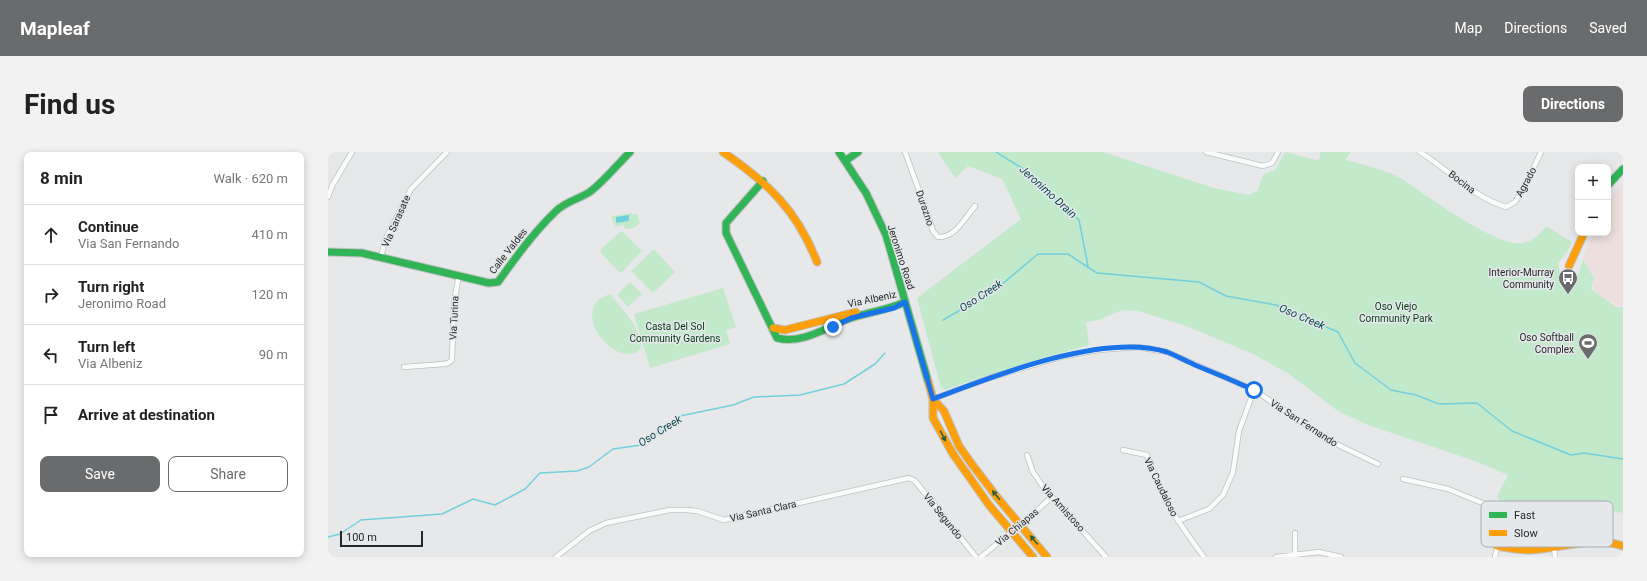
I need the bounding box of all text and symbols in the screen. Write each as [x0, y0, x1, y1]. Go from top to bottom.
text: Mapleaf [20, 17, 90, 40]
text: Map [1455, 20, 1482, 36]
text: Directions [1504, 20, 1567, 36]
text: Saved [1589, 20, 1627, 36]
button: Directions [1523, 86, 1623, 122]
text: Find us [24, 88, 115, 121]
water label: Jeronimo Drain [1017, 163, 1079, 221]
map controls [1575, 164, 1611, 236]
button: + [1575, 164, 1611, 200]
street label: Agrado [1514, 165, 1539, 199]
text: 8 min [40, 168, 83, 188]
street label: Bocina [1446, 168, 1478, 196]
text: Walk · 620 m [213, 171, 288, 186]
street label: Durazno [914, 189, 936, 228]
street label: Via Sarasate [380, 193, 412, 249]
button: − [1575, 200, 1611, 236]
text: Continue [78, 218, 139, 236]
street label: Jeronimo Road [885, 223, 917, 291]
icon: ahead [40, 224, 62, 246]
street label: Calle Valdes [487, 226, 529, 276]
text: 410 m [251, 227, 288, 242]
text: Via San Fernando [78, 236, 179, 251]
place label: Interior-Murray Community [1489, 267, 1554, 290]
bus stop icon: Interior-Murray Community [1557, 267, 1579, 295]
water label: Oso Creek [957, 277, 1006, 315]
text: Turn right [78, 278, 144, 296]
icon: right [40, 284, 62, 306]
text: 120 m [251, 287, 288, 302]
street label: Via Albeniz [847, 288, 897, 310]
text: Jeronimo Road [78, 296, 166, 311]
street label: Via Turina [447, 296, 461, 340]
water label: Oso Creek [1277, 301, 1328, 333]
park label: Oso Viejo Community Park [1359, 301, 1434, 324]
route end [824, 318, 842, 336]
park label: Casta Del Sol Community Gardens [630, 321, 720, 344]
place label: Oso Softball Complex [1519, 332, 1574, 355]
sports icon: Oso Softball Complex [1577, 332, 1599, 360]
text: Turn left [78, 338, 135, 356]
icon: left [40, 344, 62, 366]
text: 90 m [259, 347, 288, 362]
text: Via Albeniz [78, 356, 142, 371]
route start [1245, 381, 1263, 399]
street label: Via San Fernando [1268, 397, 1340, 449]
icon: arrive [40, 404, 62, 426]
text: Arrive at destination [78, 406, 215, 424]
water label: Oso Creek [636, 412, 685, 449]
one-way arrow [940, 430, 946, 442]
button: Save [40, 456, 160, 492]
button: Share [168, 456, 288, 492]
street label: Via Caudaloso [1142, 456, 1180, 519]
street label: Via Amistoso [1039, 482, 1087, 534]
one-way arrow [991, 490, 1000, 501]
street label: Via Segundo [921, 491, 965, 541]
street label: Via Santa Clara [729, 498, 797, 524]
legend [1481, 501, 1613, 547]
street label: Via Chiapas [993, 506, 1041, 548]
text: Fast [1514, 509, 1536, 522]
text: Slow [1514, 527, 1538, 540]
scale bar [340, 529, 423, 548]
text: 100 m [346, 531, 377, 544]
one-way arrow [1029, 535, 1038, 546]

